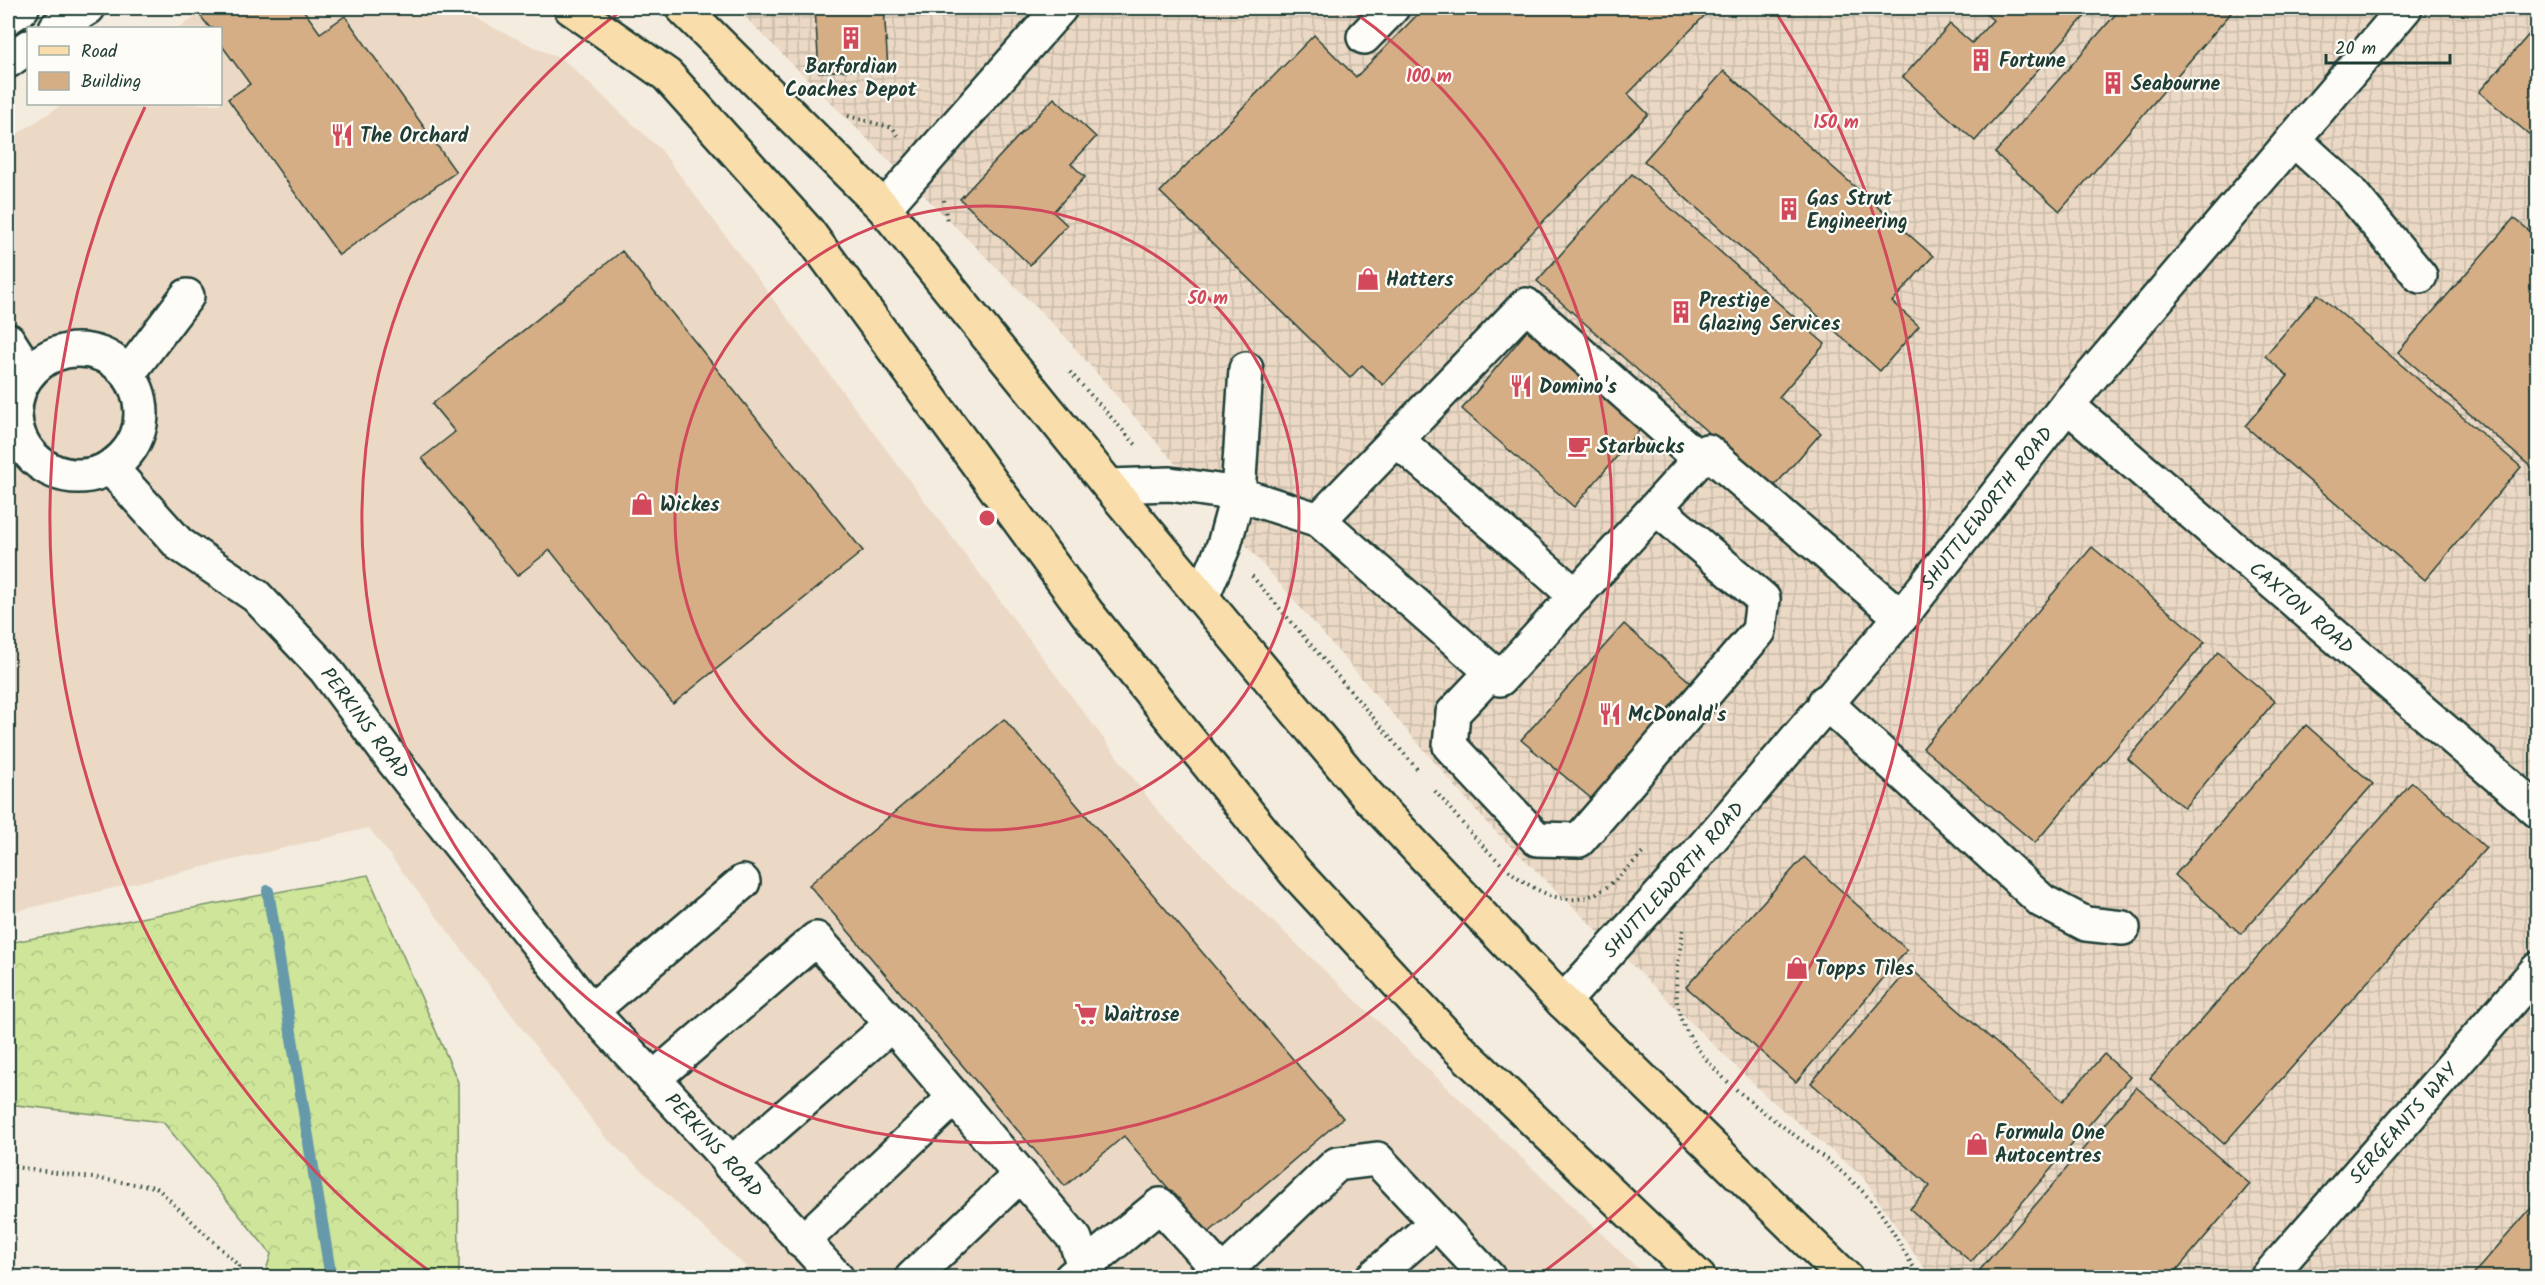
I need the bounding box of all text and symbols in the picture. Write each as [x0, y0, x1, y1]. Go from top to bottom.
building icon: Barfordian Coaches Depot [838, 25, 864, 51]
legend [27, 27, 222, 105]
scale bar [2326, 27, 2450, 65]
text: 20 m [2335, 35, 2376, 64]
text: Road [81, 38, 118, 67]
place label: Fortune [1999, 46, 2066, 78]
building icon: Fortune [1968, 47, 1994, 73]
place label: Barfordian Coaches Depot [785, 52, 918, 107]
text: 100 m [1406, 63, 1452, 92]
text: Building [81, 68, 141, 97]
place label: Seabourne [2131, 69, 2221, 101]
building icon: Seabourne [2100, 70, 2126, 96]
text: 150 m [1813, 109, 1859, 138]
place label: The Orchard [360, 121, 470, 153]
restaurant icon: The Orchard [329, 122, 355, 148]
place label: Gas Strut Engineering [1807, 184, 1908, 239]
building icon: Gas Strut Engineering [1776, 196, 1802, 222]
place label: Hatters [1386, 265, 1454, 297]
shop icon: Hatters [1355, 266, 1381, 292]
text: 50 m [1187, 285, 1228, 314]
place label: Prestige Glazing Services [1699, 286, 1841, 341]
building icon: Prestige Glazing Services [1668, 299, 1694, 325]
place label: Domino's [1539, 372, 1618, 404]
restaurant icon: Domino's [1508, 373, 1534, 399]
street label: SHUTTLEWORTH ROAD [1914, 420, 2063, 598]
place label: Starbucks [1597, 432, 1685, 464]
cafe icon: Starbucks [1566, 433, 1592, 459]
place label: Wickes [660, 490, 720, 522]
shop icon: Wickes [629, 491, 655, 517]
centre of rings [977, 508, 997, 528]
street label: CAXTON ROAD [2241, 554, 2360, 664]
street label: PERKINS ROAD [311, 661, 417, 787]
place label: McDonald's [1628, 700, 1727, 732]
restaurant icon: McDonald's [1597, 701, 1623, 727]
street label: SHUTTLEWORTH ROAD [1596, 795, 1754, 966]
place label: Topps Tiles [1815, 954, 1915, 986]
shop icon: Topps Tiles [1784, 955, 1810, 981]
place label: Waitrose [1104, 1000, 1180, 1032]
supermarket icon: Waitrose [1073, 1001, 1099, 1027]
street label: SERGEANTS WAY [2342, 1055, 2468, 1192]
street label: PERKINS ROAD [656, 1086, 770, 1206]
place label: Formula One Autocentres [1995, 1118, 2105, 1173]
shop icon: Formula One Autocentres [1964, 1131, 1990, 1157]

